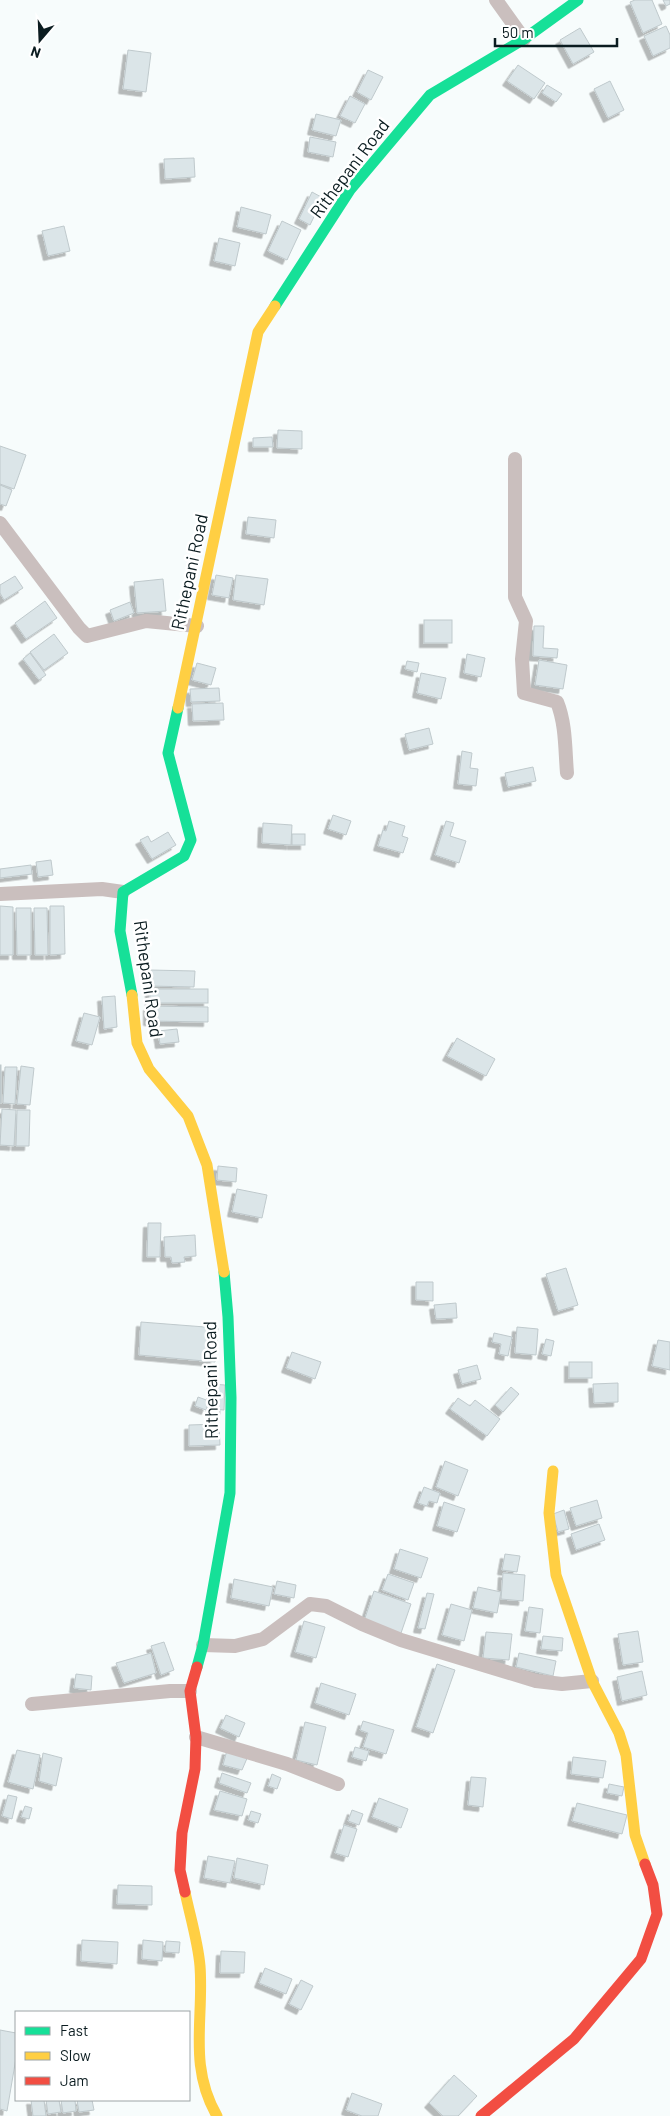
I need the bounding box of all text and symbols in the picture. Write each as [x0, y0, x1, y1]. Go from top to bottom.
north arrow [15, 15, 65, 65]
scale bar [495, 15, 618, 47]
text: 50 m [502, 23, 534, 41]
text: N [28, 43, 43, 62]
street label: Rithepani Road [305, 115, 394, 222]
street label: Rithepani Road [166, 512, 212, 632]
street label: Rithepani Road [130, 919, 168, 1039]
street label: Rithepani Road [198, 1321, 222, 1439]
legend [15, 2011, 190, 2101]
text: Fast [60, 2021, 88, 2039]
text: Slow [60, 2046, 91, 2064]
text: Jam [60, 2071, 89, 2089]

